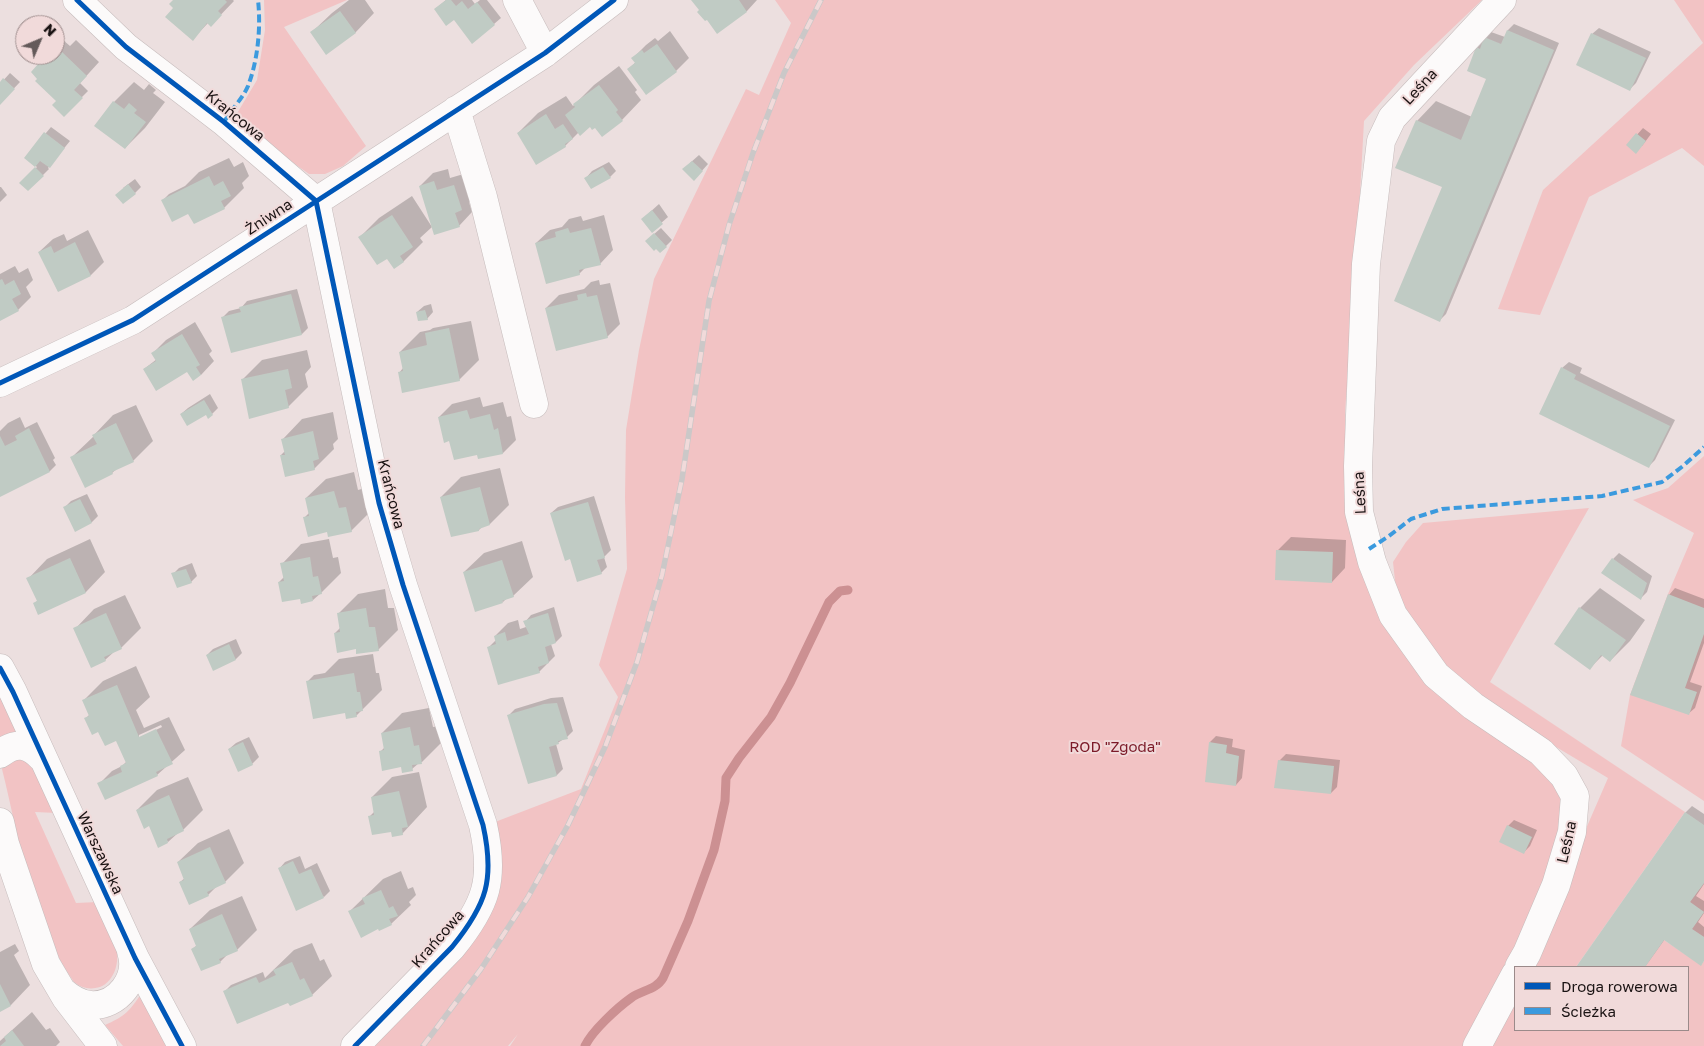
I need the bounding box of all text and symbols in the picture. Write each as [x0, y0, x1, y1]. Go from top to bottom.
north arrow [15, 15, 65, 65]
text: N [40, 20, 60, 40]
street label: Leśna [1399, 65, 1441, 109]
street label: Krańcowa [202, 87, 268, 145]
street label: Żniwna [242, 195, 296, 239]
street label: Krańcowa [374, 457, 408, 531]
street label: Leśna [1350, 471, 1370, 515]
park label: ROD "Zgoda" [1069, 738, 1161, 756]
street label: Warszawska [73, 809, 127, 897]
street label: Leśna [1553, 819, 1581, 865]
street label: Krańcowa [408, 906, 468, 972]
legend [1514, 966, 1689, 1031]
text: Droga rowerowa [1561, 977, 1678, 995]
text: Ścieżka [1561, 1002, 1616, 1020]

